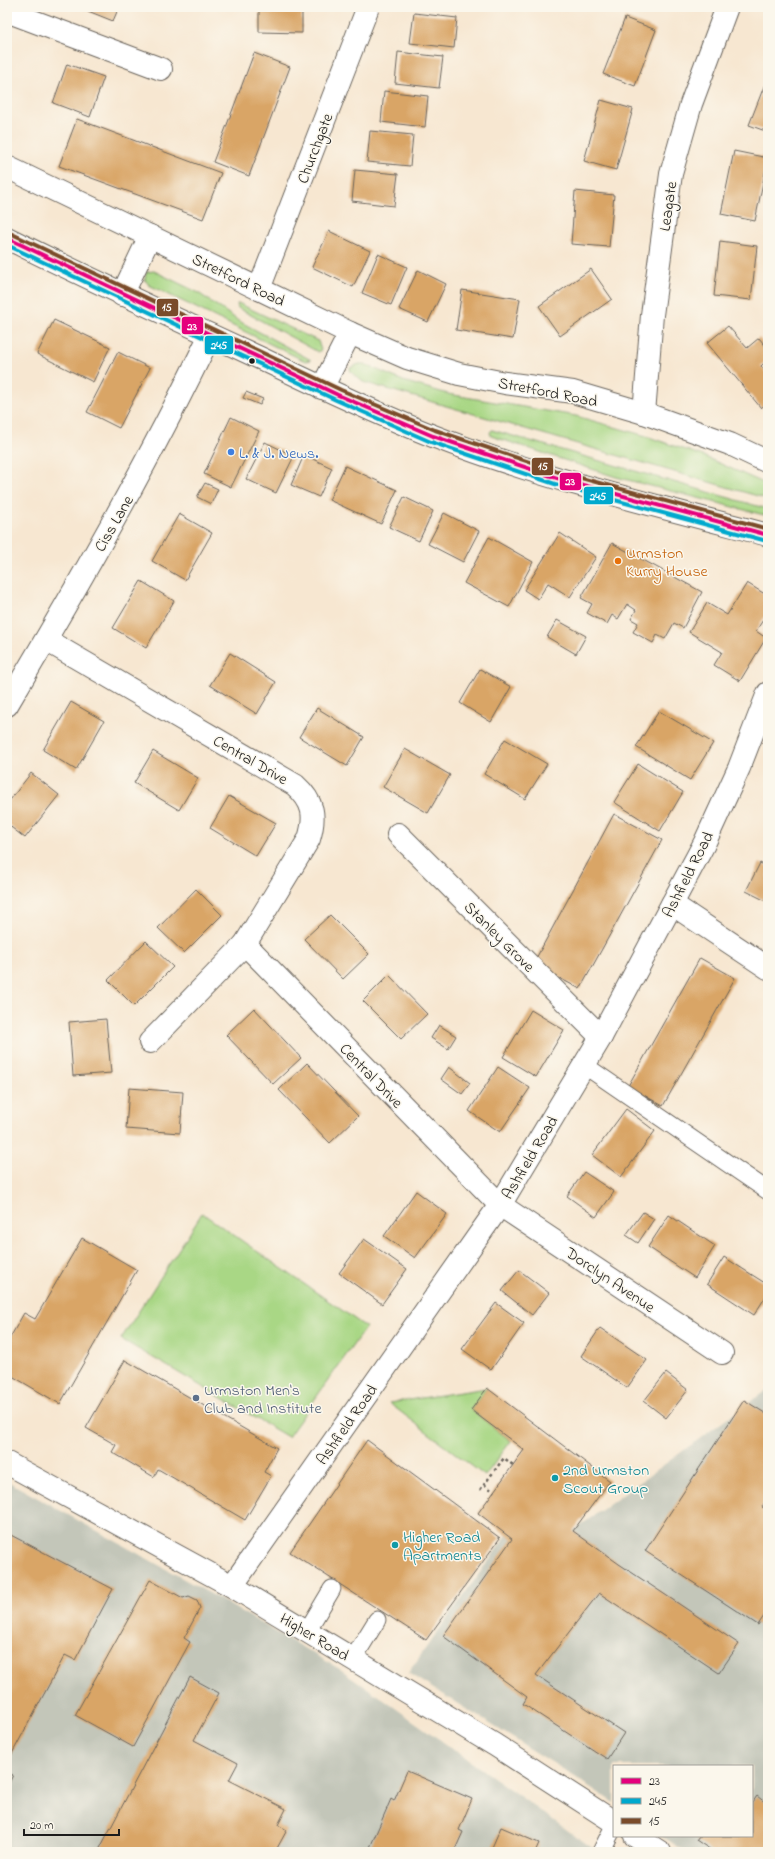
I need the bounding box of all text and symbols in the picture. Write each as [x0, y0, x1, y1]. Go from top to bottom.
street label: Churchgate [291, 109, 341, 187]
street label: Leagate [654, 179, 684, 233]
street label: Stretford Road [188, 248, 289, 314]
line badge: 15 [156, 298, 179, 317]
text: 15 [162, 300, 173, 316]
line badge: 23 [181, 316, 204, 335]
text: 23 [186, 319, 197, 335]
line badge: 245 [204, 335, 234, 355]
text: 245 [210, 338, 228, 354]
unlabelled marker [247, 356, 257, 366]
street label: Stretford Road [496, 372, 599, 414]
place label: L. & J. News. [239, 442, 318, 466]
marker: L. & J. News. [226, 447, 236, 457]
line badge: 15 [531, 457, 554, 476]
text: 15 [538, 459, 549, 475]
line badge: 23 [559, 472, 582, 491]
text: 23 [564, 474, 575, 490]
line badge: 245 [583, 486, 614, 505]
text: 245 [589, 489, 607, 505]
street label: Ciss Lane [89, 491, 141, 557]
place label: Urmston Kurry House [626, 542, 709, 584]
marker: Urmston Kurry House [613, 556, 623, 566]
street label: Central Drive [208, 730, 293, 792]
street label: Ashfield Road [657, 828, 721, 922]
street label: Stanley Grove [458, 896, 540, 979]
street label: Central Drive [333, 1038, 409, 1115]
street label: Ashfield Road [496, 1112, 565, 1204]
street label: Dorclyn Avenue [559, 1241, 660, 1320]
place label: Urmston Men's Club and Institute [204, 1379, 322, 1421]
street label: Ashfield Road [311, 1380, 384, 1470]
marker: Urmston Men's Club and Institute [191, 1393, 201, 1403]
place label: 2nd Urmston Scout Group [563, 1459, 649, 1501]
marker: 2nd Urmston Scout Group [550, 1473, 560, 1483]
place label: Higher Road Apartments [403, 1526, 482, 1568]
marker: Higher Road Apartments [390, 1540, 400, 1550]
street label: Higher Road [275, 1608, 353, 1668]
legend [613, 1765, 753, 1837]
text: 23 [649, 1773, 660, 1791]
text: 245 [649, 1793, 667, 1811]
scale bar [24, 1811, 119, 1837]
text: 15 [649, 1813, 660, 1831]
text: 20 m [30, 1817, 53, 1835]

